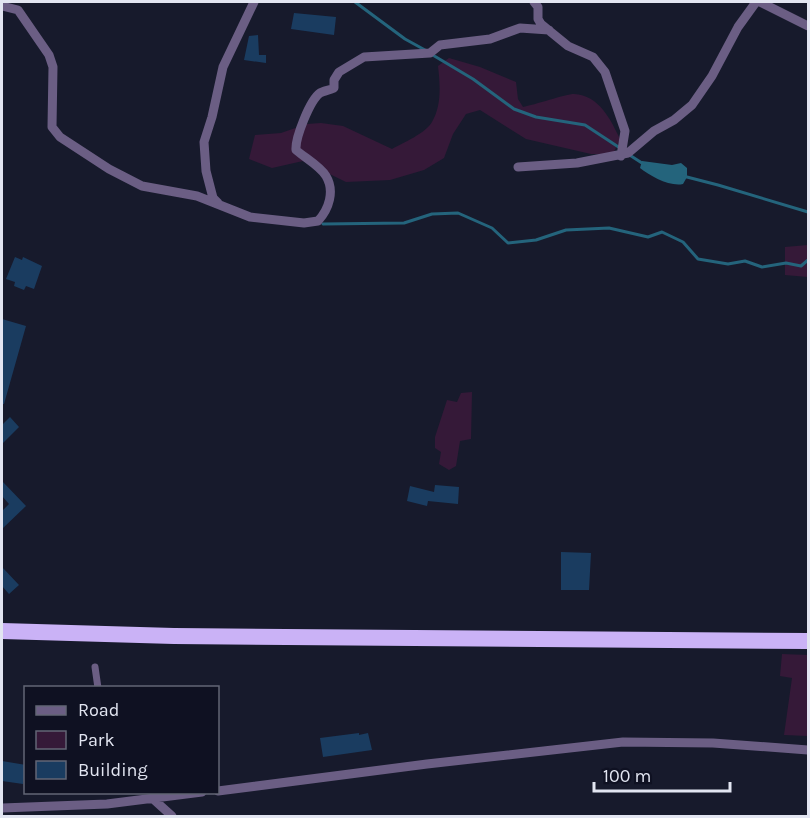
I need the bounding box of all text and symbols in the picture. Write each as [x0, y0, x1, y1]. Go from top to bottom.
legend [24, 686, 219, 794]
text: Road [78, 699, 119, 721]
text: Park [78, 729, 115, 751]
scale bar [594, 755, 730, 793]
text: Building [78, 759, 148, 781]
text: 100 m [603, 765, 651, 787]

